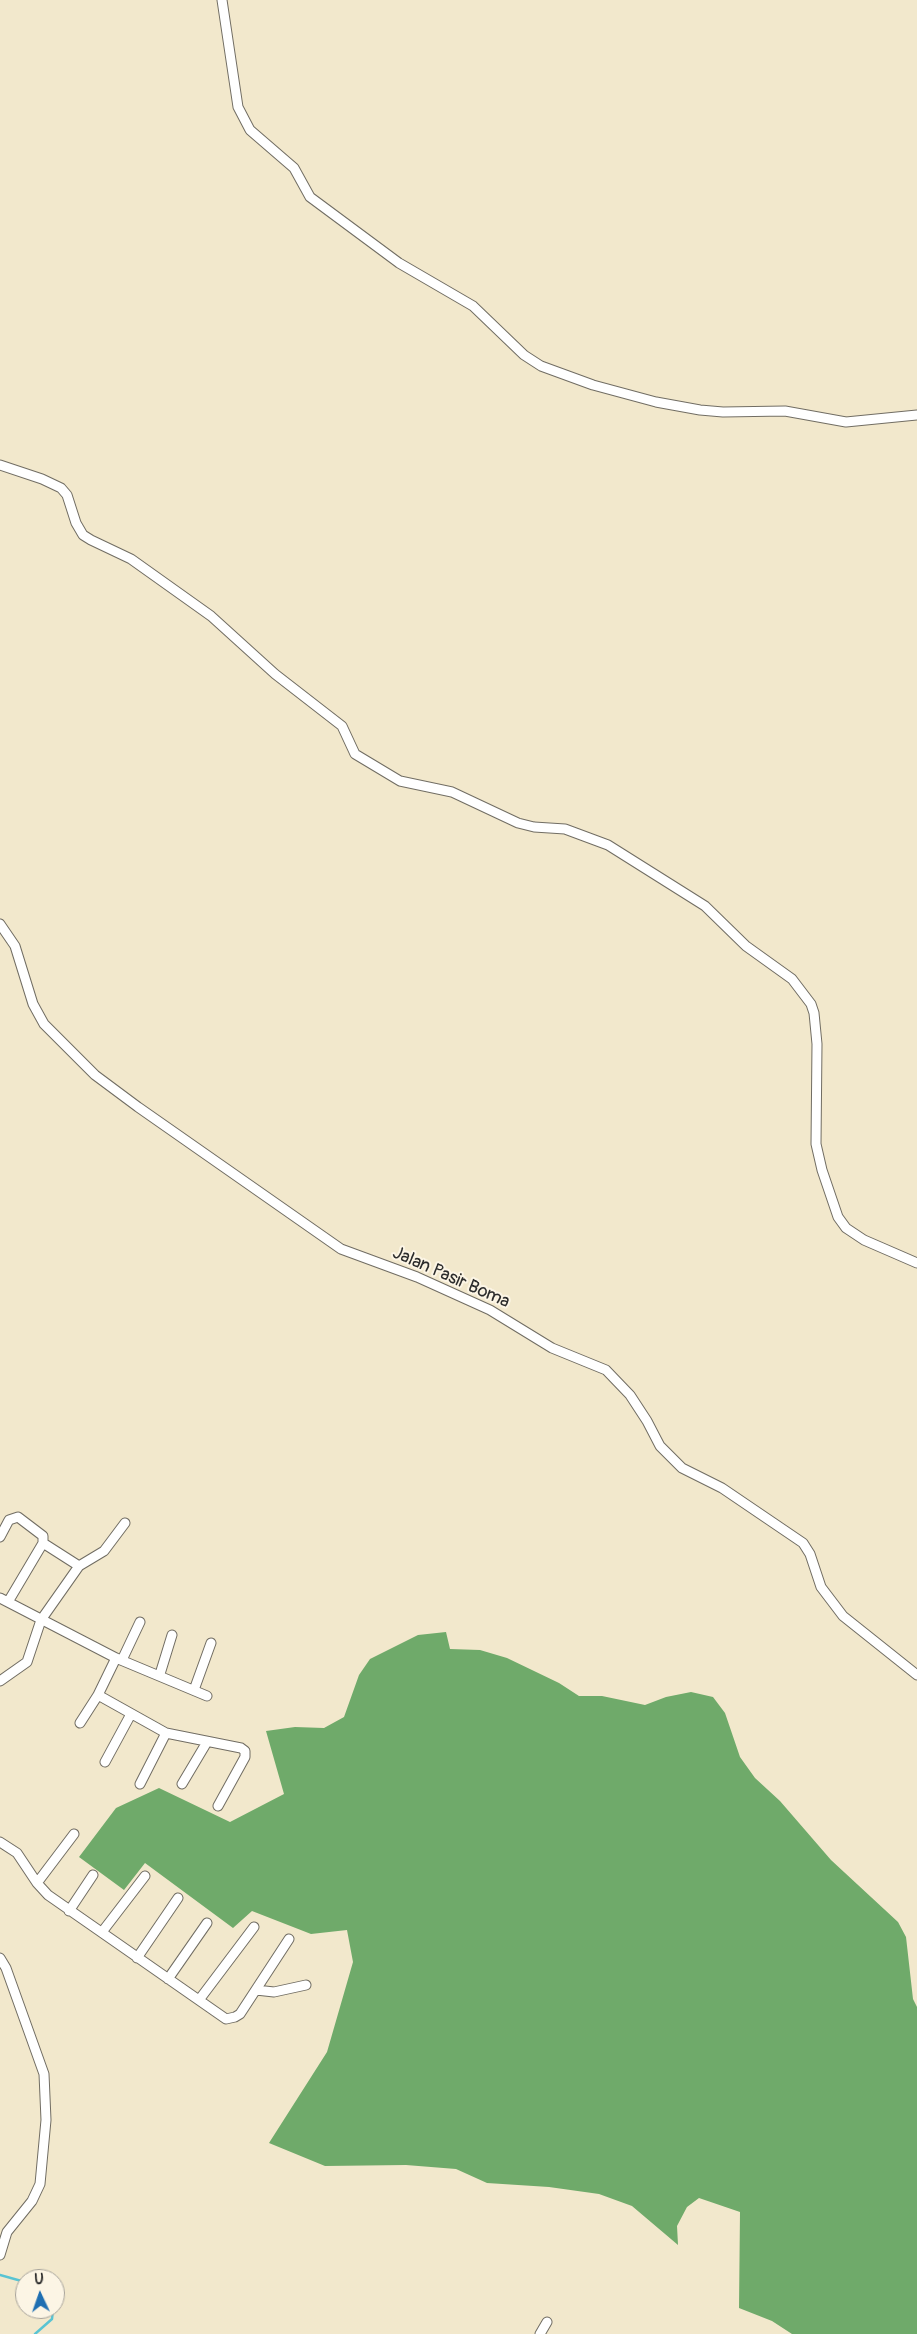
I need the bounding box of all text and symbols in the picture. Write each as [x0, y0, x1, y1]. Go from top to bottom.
street label: Jalan Pasir Boma [389, 1243, 513, 1313]
north arrow [15, 2269, 65, 2319]
text: U [34, 2271, 44, 2288]

